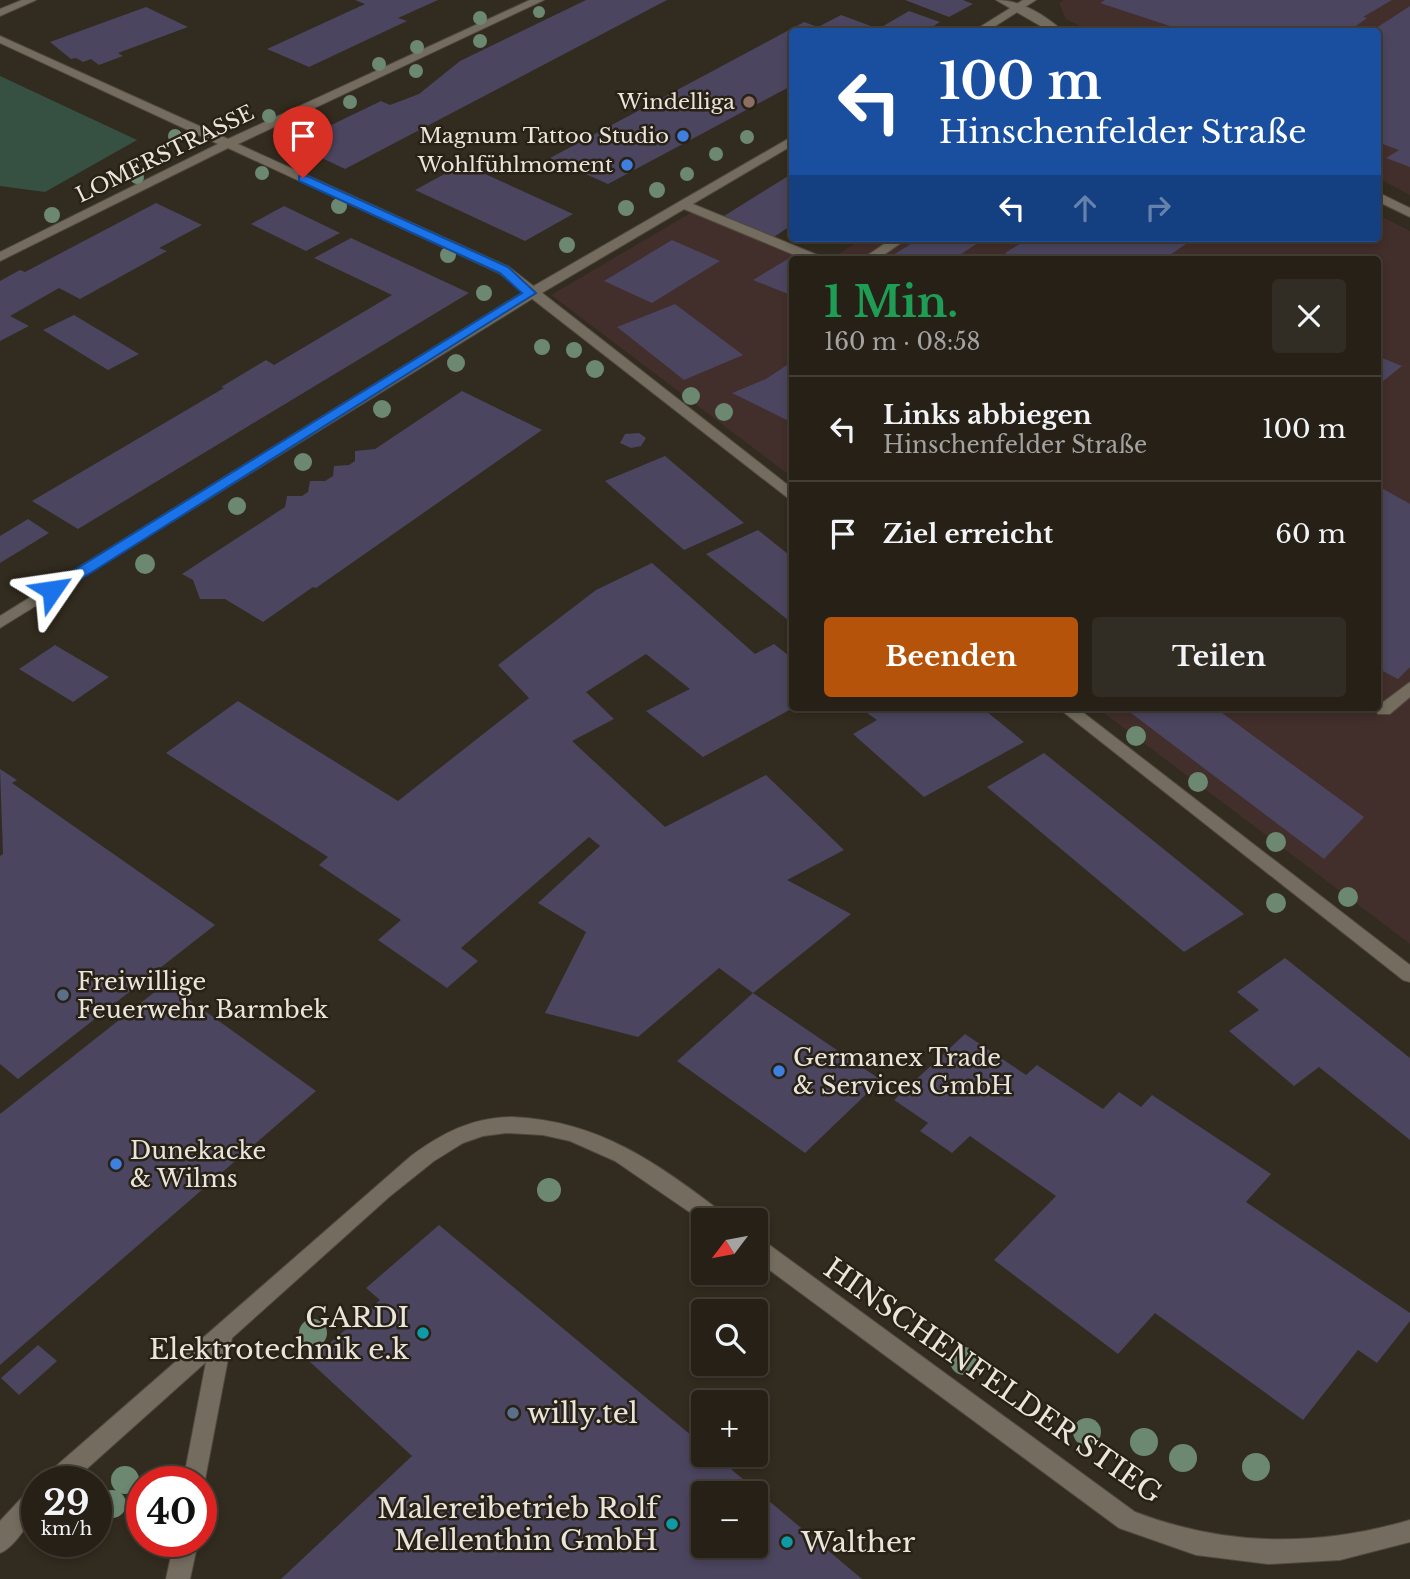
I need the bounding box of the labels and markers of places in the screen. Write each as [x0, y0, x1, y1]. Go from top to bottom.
place label: Windelliga [617, 89, 735, 115]
marker: Windelliga [741, 94, 757, 110]
pin [273, 106, 333, 178]
place label: Magnum Tattoo Studio [419, 123, 669, 149]
marker: Magnum Tattoo Studio [675, 128, 691, 144]
place label: Wohlfühlmoment [417, 152, 613, 178]
marker: Wohlfühlmoment [619, 157, 635, 173]
place label: Freiwillige Feuerwehr Barmbek [77, 967, 328, 1024]
marker: Freiwillige Feuerwehr Barmbek [55, 987, 71, 1003]
place label: Germanex Trade & Services GmbH [793, 1043, 1013, 1100]
marker: Germanex Trade & Services GmbH [771, 1063, 787, 1079]
place label: Dunekacke & Wilms [130, 1136, 266, 1193]
marker: Dunekacke & Wilms [108, 1156, 124, 1172]
place label: GARDI Elektrotechnik e.k [149, 1300, 410, 1367]
marker: GARDI Elektrotechnik e.k [415, 1325, 431, 1341]
place label: willy.tel [527, 1396, 638, 1431]
marker: willy.tel [505, 1405, 521, 1421]
place label: Malereibetrieb Rolf Mellenthin GmbH [377, 1491, 661, 1558]
marker: Malereibetrieb Rolf Mellenthin GmbH [664, 1516, 680, 1532]
place label: Walther [800, 1525, 916, 1560]
marker: Walther [779, 1534, 795, 1550]

